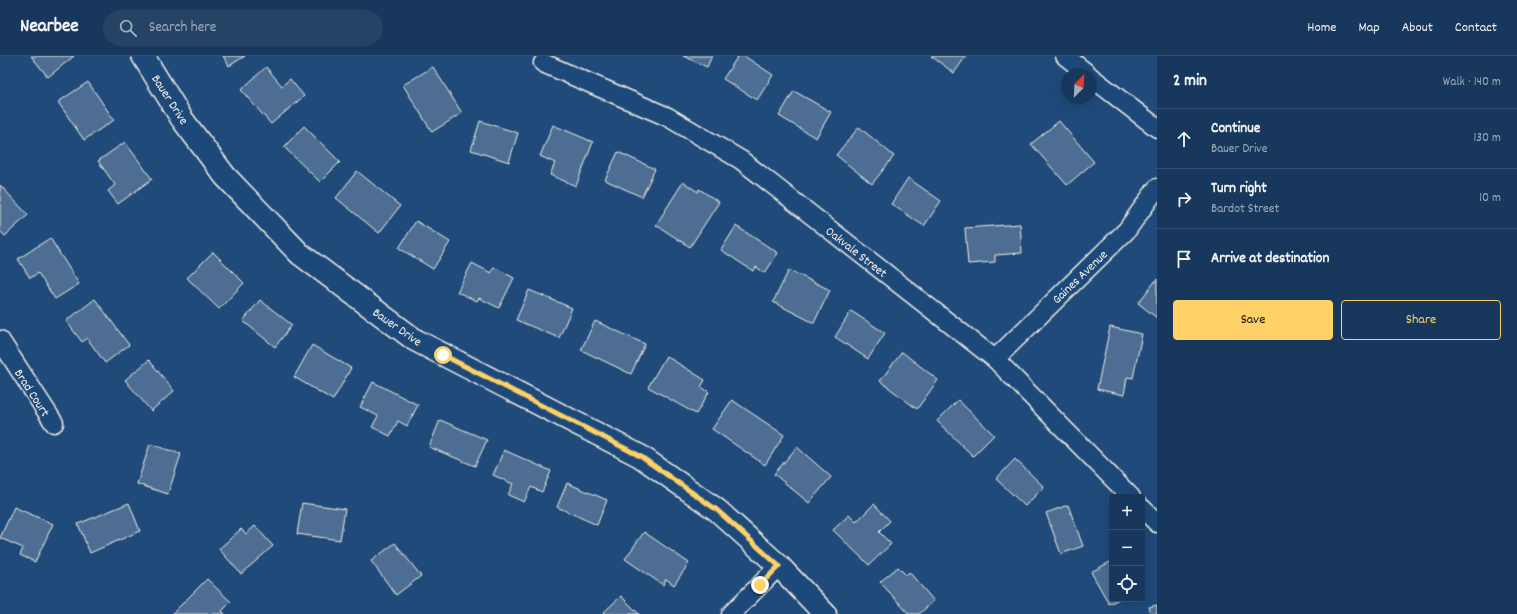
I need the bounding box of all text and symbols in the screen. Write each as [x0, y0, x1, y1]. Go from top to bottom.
search box [103, 10, 383, 46]
text: Nearbee [20, 14, 79, 41]
icon: search [117, 17, 139, 39]
text: Search here [149, 17, 216, 39]
text: Home [1307, 18, 1336, 38]
text: Map [1358, 18, 1380, 38]
text: About [1402, 18, 1433, 38]
text: Contact [1455, 18, 1497, 38]
north arrow [1061, 68, 1097, 104]
text: 2 min [1173, 70, 1207, 94]
street label: Bauer Drive [146, 72, 192, 129]
text: Walk · 140 m [1443, 73, 1501, 92]
text: Continue [1211, 118, 1260, 140]
icon: ahead [1173, 128, 1195, 150]
text: 130 m [1473, 129, 1501, 148]
text: Bauer Drive [1211, 140, 1267, 159]
text: Turn right [1211, 178, 1267, 200]
icon: right [1173, 188, 1195, 210]
text: 10 m [1479, 189, 1501, 208]
text: Bardot Street [1211, 200, 1279, 219]
street label: Oakvale Street [821, 223, 891, 283]
street label: Gaines Avenue [1049, 246, 1113, 309]
icon: arrive [1173, 248, 1195, 270]
text: Arrive at destination [1211, 248, 1329, 270]
button: Save [1173, 300, 1333, 340]
button: Share [1341, 300, 1501, 340]
street label: Bauer Drive [368, 304, 425, 352]
route start [434, 346, 452, 364]
street label: Brad Court [8, 366, 54, 421]
map controls [1109, 494, 1145, 602]
button: + [1109, 494, 1145, 530]
button: − [1109, 530, 1145, 566]
button: locate [1109, 566, 1145, 602]
route end [751, 576, 769, 594]

